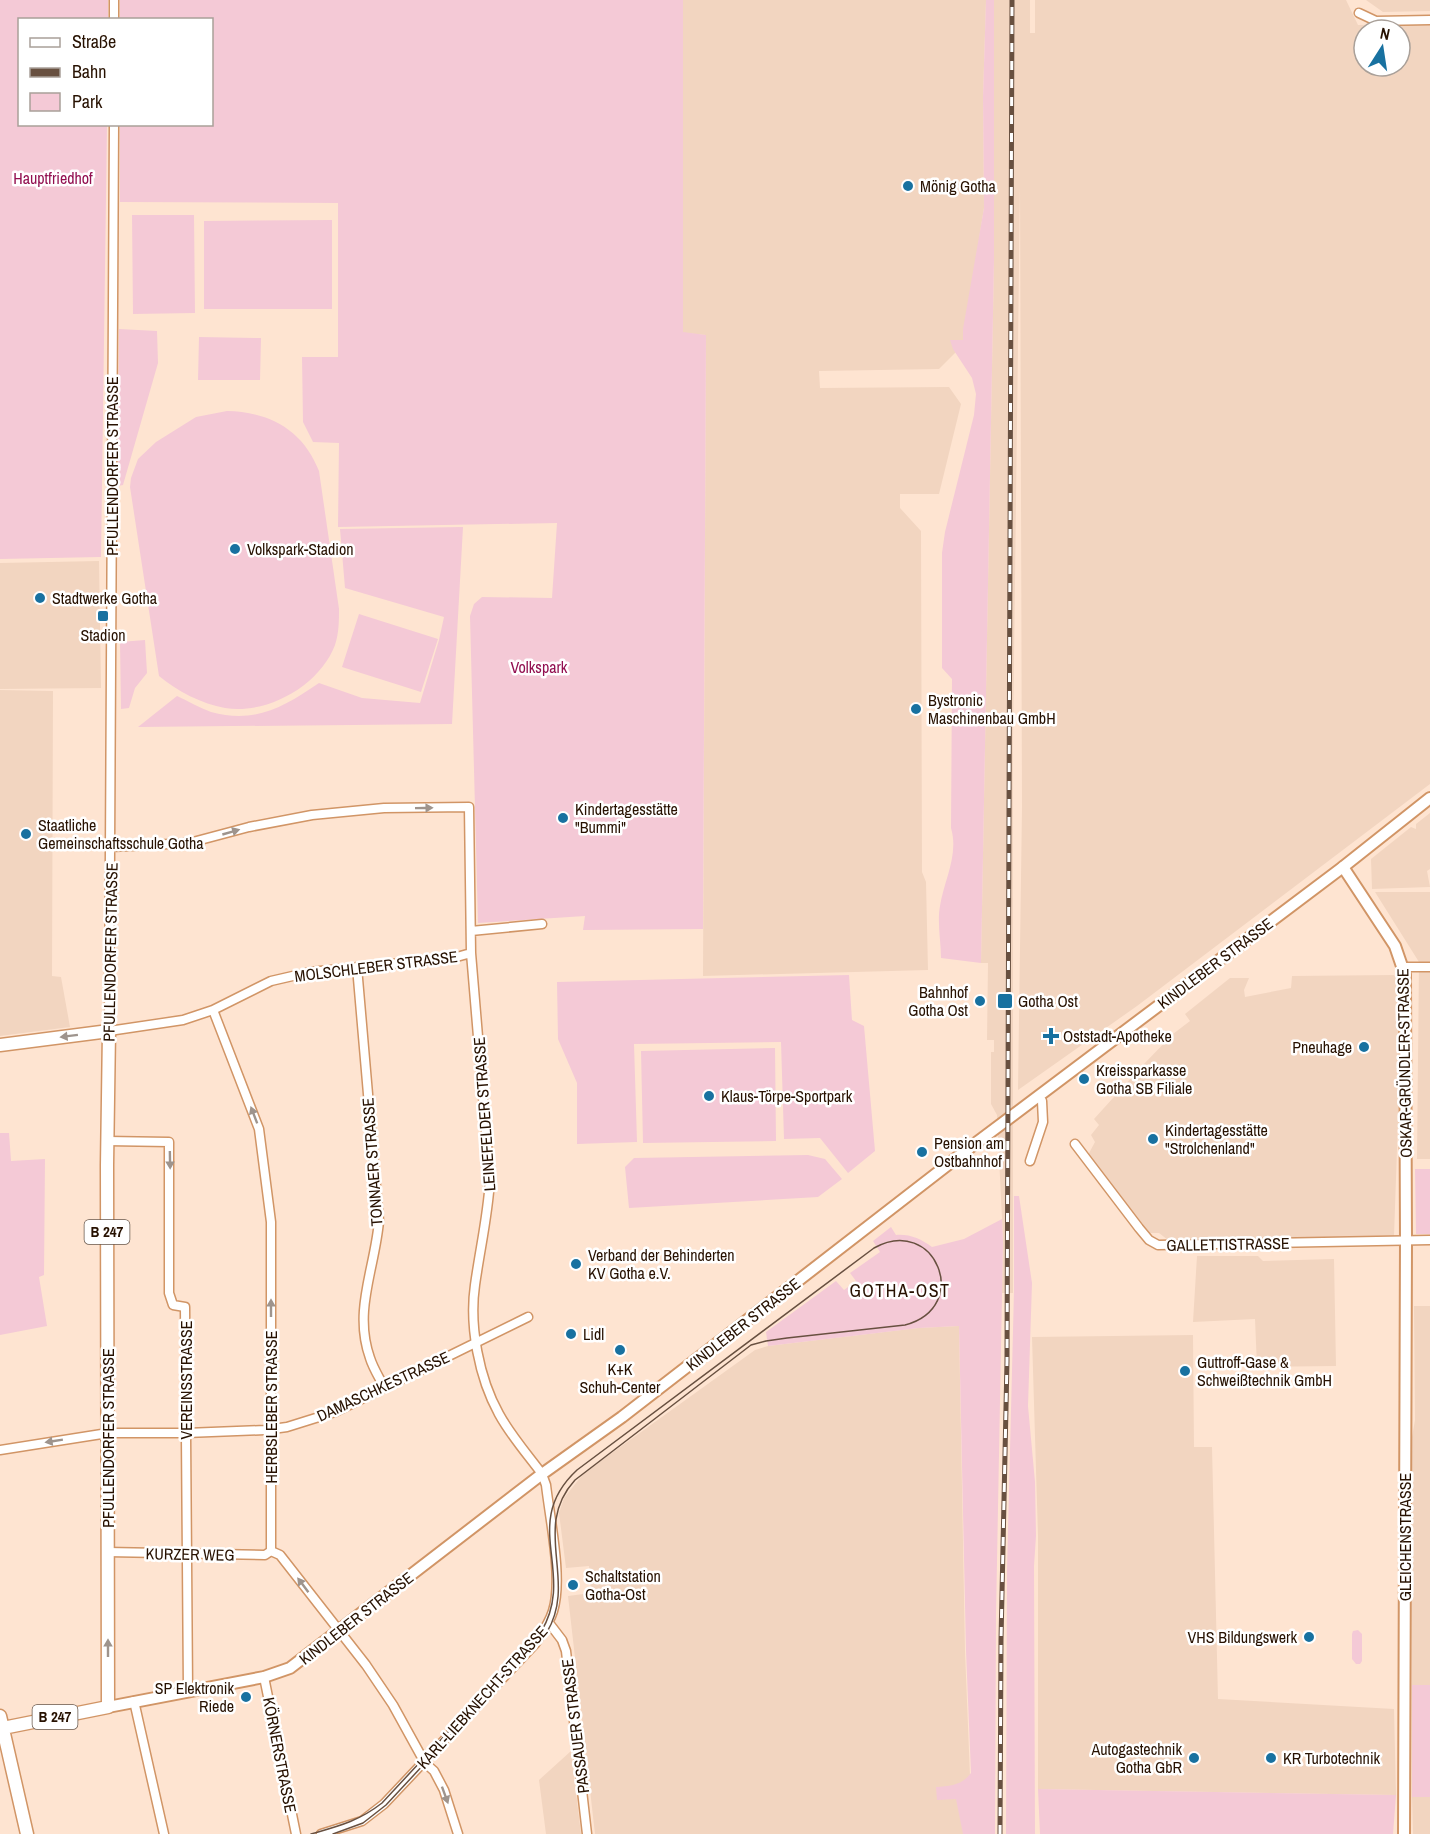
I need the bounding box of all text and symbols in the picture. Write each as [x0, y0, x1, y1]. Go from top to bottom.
legend [18, 18, 213, 126]
north arrow [1352, 18, 1412, 78]
text: N [1378, 22, 1392, 45]
text: Straße [72, 29, 116, 54]
text: Bahn [72, 59, 106, 84]
text: Park [72, 89, 103, 114]
park label: Hauptfriedhof [13, 167, 93, 189]
place label: Mönig Gotha [920, 175, 997, 197]
marker: Mönig Gotha [901, 179, 915, 193]
street label: PFULLENDORFER STRASSE [101, 376, 123, 556]
place label: Volkspark-Stadion [247, 538, 353, 560]
marker: Volkspark-Stadion [228, 542, 242, 556]
place label: Stadtwerke Gotha [52, 587, 158, 609]
marker: Stadtwerke Gotha [33, 591, 47, 605]
marker: Stadion [96, 609, 110, 623]
place label: Stadion [80, 624, 126, 646]
park label: Volkspark [511, 656, 568, 678]
place label: Bystronic Maschinenbau GmbH [928, 689, 1056, 729]
marker: Bystronic Maschinenbau GmbH [909, 702, 923, 716]
place label: Kindertagesstätte "Bummi" [575, 798, 678, 838]
one-way arrow [414, 803, 433, 813]
marker: Kindertagesstätte "Bummi" [556, 811, 570, 825]
place label: Staatliche Gemeinschaftsschule Gotha [38, 814, 204, 854]
marker: Staatliche Gemeinschaftsschule Gotha [19, 827, 33, 841]
one-way arrow [222, 827, 240, 836]
street label: PFULLENDORFER STRASSE [97, 862, 123, 1042]
street label: KINDLEBER STRASSE [1153, 912, 1277, 1014]
street label: MOLSCHLEBER STRASSE [293, 945, 459, 987]
street label: OSKAR-GRÜNDLER-STRASSE [1391, 968, 1417, 1158]
place label: Bahnhof Gotha Ost [908, 981, 968, 1021]
place label: Gotha Ost [1018, 990, 1078, 1012]
marker: Gotha Ost [996, 992, 1014, 1010]
marker: Bahnhof Gotha Ost [973, 994, 987, 1008]
place label: Oststadt-Apotheke [1063, 1025, 1172, 1047]
marker: Oststadt-Apotheke [1044, 1029, 1058, 1043]
one-way arrow [60, 1032, 79, 1041]
street label: LEINEFELDER STRASSE [468, 1036, 500, 1192]
place label: Pneuhage [1292, 1036, 1352, 1058]
marker: Pneuhage [1357, 1040, 1371, 1054]
place label: Kreissparkasse Gotha SB Filiale [1096, 1059, 1192, 1099]
marker: Kreissparkasse Gotha SB Filiale [1077, 1072, 1091, 1086]
place label: Klaus-Törpe-Sportpark [721, 1085, 853, 1107]
marker: Klaus-Törpe-Sportpark [702, 1089, 716, 1103]
street label: TONNAER STRASSE [357, 1097, 387, 1227]
one-way arrow [248, 1105, 258, 1123]
place label: Kindertagesstätte "Strolchenland" [1165, 1119, 1268, 1159]
place label: Pension am Ostbahnhof [934, 1132, 1004, 1172]
marker: Kindertagesstätte "Strolchenland" [1146, 1132, 1160, 1146]
marker: Pension am Ostbahnhof [915, 1145, 929, 1159]
one-way arrow [165, 1150, 174, 1169]
road number: B 247 [84, 1220, 130, 1244]
street label: GALLETTISTRASSE [1166, 1232, 1290, 1256]
place label: Verband der Behinderten KV Gotha e.V. [588, 1244, 735, 1284]
marker: Verband der Behinderten KV Gotha e.V. [569, 1257, 583, 1271]
street label: KINDLEBER STRASSE [681, 1272, 805, 1376]
district label: GOTHA-OST [849, 1278, 951, 1303]
one-way arrow [266, 1298, 276, 1317]
street label: VEREINSSTRASSE [175, 1321, 197, 1439]
place label: Lidl [583, 1323, 604, 1345]
marker: Lidl [564, 1327, 578, 1341]
street label: HERBSLEBER STRASSE [260, 1330, 282, 1484]
marker: K+K Schuh-Center [613, 1343, 627, 1357]
street label: DAMASCHKESTRASSE [313, 1346, 453, 1426]
street label: PFULLENDORFER STRASSE [97, 1348, 119, 1528]
place label: Guttroff-Gase & Schweißtechnik GmbH [1197, 1351, 1332, 1391]
place label: K+K Schuh-Center [580, 1358, 661, 1398]
marker: Guttroff-Gase & Schweißtechnik GmbH [1178, 1364, 1192, 1378]
one-way arrow [44, 1437, 63, 1446]
street label: GLEICHENSTRASSE [1394, 1473, 1416, 1601]
street label: KURZER WEG [145, 1542, 235, 1566]
place label: Schaltstation Gotha-Ost [585, 1565, 661, 1605]
street label: KINDLEBER STRASSE [294, 1566, 418, 1670]
one-way arrow [297, 1578, 309, 1594]
marker: Schaltstation Gotha-Ost [566, 1578, 580, 1592]
street label: KARL-LIEBKNECHT-STRASSE [412, 1621, 552, 1773]
place label: VHS Bildungswerk [1188, 1626, 1297, 1648]
marker: VHS Bildungswerk [1302, 1630, 1316, 1644]
one-way arrow [103, 1639, 113, 1658]
street label: PASSAUER STRASSE [556, 1657, 594, 1795]
place label: SP Elektronik Riede [155, 1677, 234, 1717]
marker: SP Elektronik Riede [239, 1690, 253, 1704]
street label: KÖRNERSTRASSE [258, 1695, 302, 1815]
road number: B 247 [32, 1705, 78, 1729]
place label: Autogastechnik Gotha GbR [1091, 1738, 1183, 1778]
place label: KR Turbotechnik [1283, 1747, 1381, 1769]
marker: Autogastechnik Gotha GbR [1187, 1751, 1201, 1765]
marker: KR Turbotechnik [1264, 1751, 1278, 1765]
one-way arrow [440, 1787, 450, 1805]

